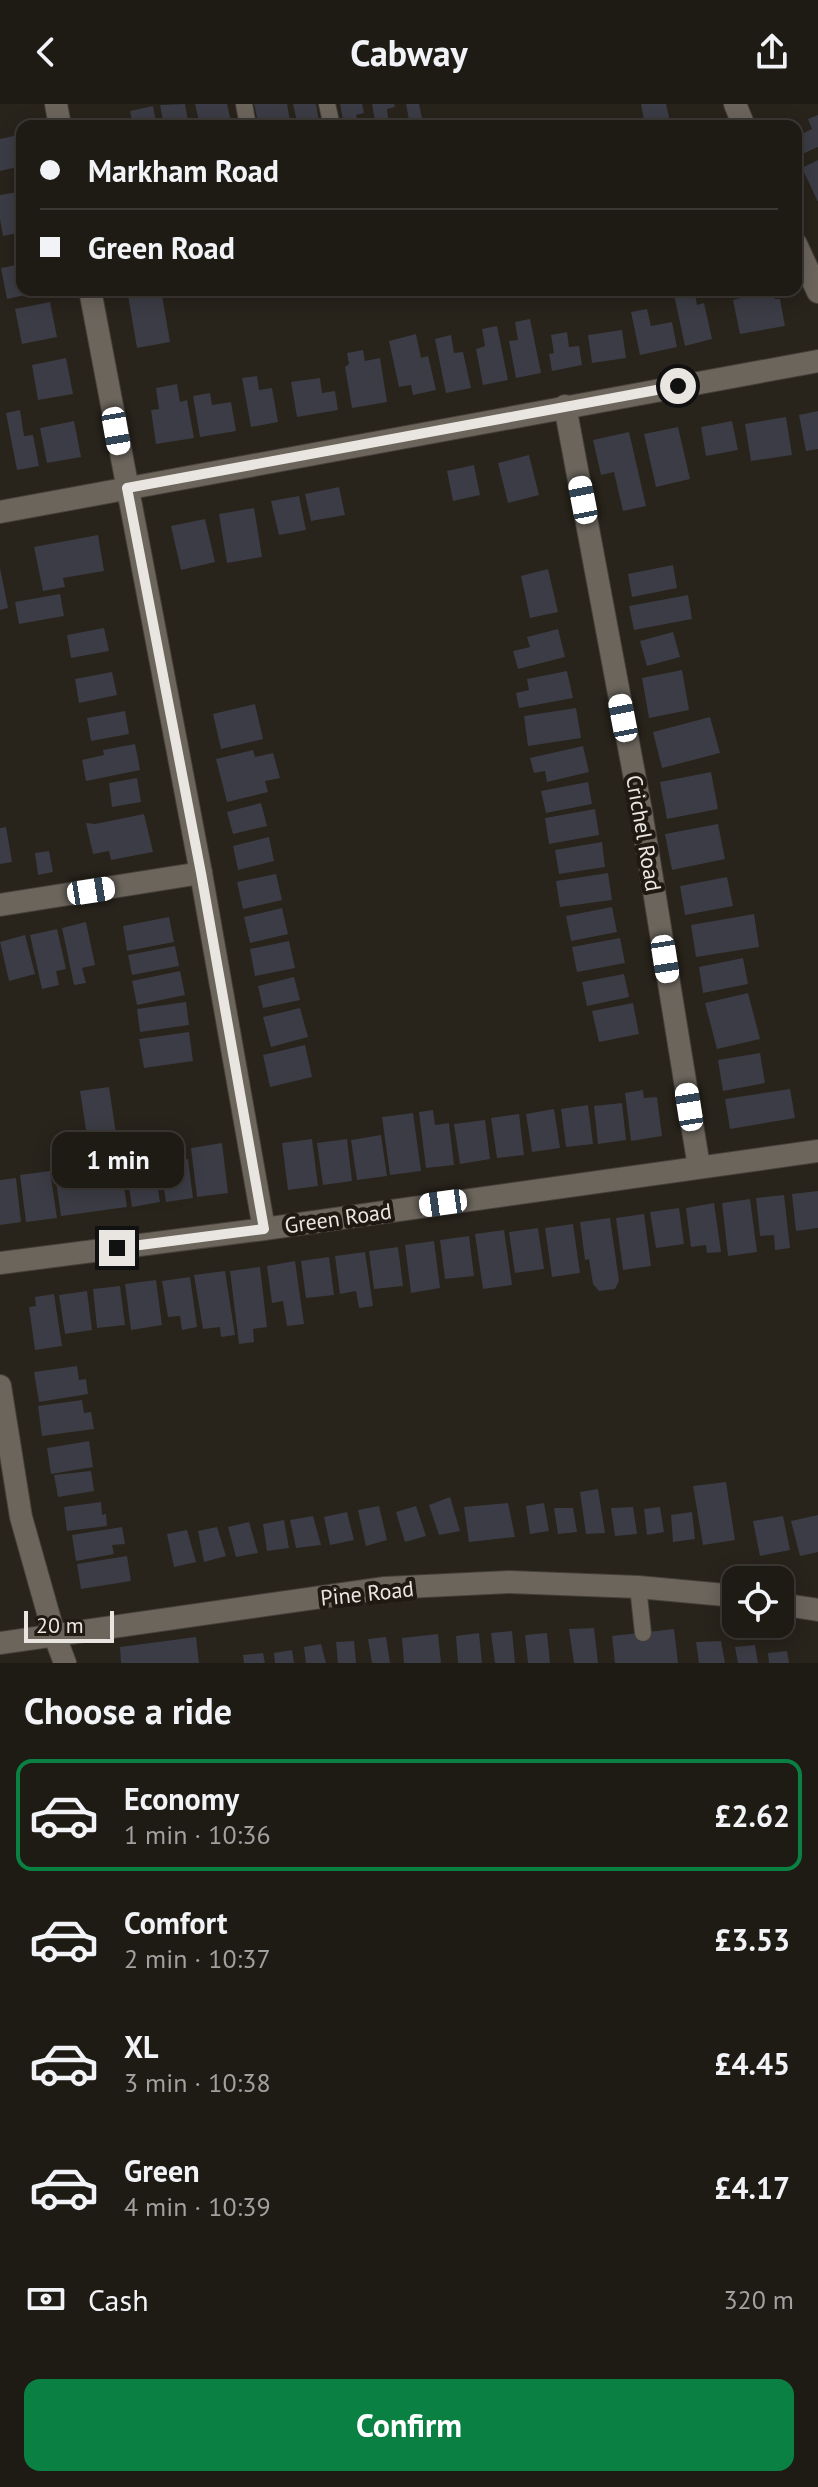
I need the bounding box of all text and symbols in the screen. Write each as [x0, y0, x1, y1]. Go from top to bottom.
text: Cabway [350, 29, 468, 76]
icon: back [24, 30, 68, 74]
icon: share [750, 30, 794, 74]
text: Markham Road [88, 151, 279, 190]
text: Green Road [88, 228, 235, 267]
route start [660, 368, 696, 404]
car [100, 405, 132, 457]
car [567, 474, 599, 526]
car [607, 692, 639, 744]
street label: Crichel Road [620, 773, 668, 893]
car [65, 875, 117, 907]
car [649, 933, 681, 985]
car [673, 1081, 705, 1133]
callout: 1 min [51, 1132, 183, 1188]
text: 1 min [86, 1143, 150, 1176]
car [418, 1188, 468, 1218]
street label: Green Road [283, 1197, 393, 1239]
route end [99, 1230, 135, 1266]
map controls [722, 1566, 794, 1638]
button: locate [722, 1566, 794, 1638]
street label: Pine Road [319, 1574, 415, 1612]
scale bar [24, 1607, 114, 1643]
text: 20 m [36, 1611, 84, 1639]
text: Choose a ride [24, 1687, 232, 1734]
icon: car [28, 1779, 100, 1851]
text: Economy [124, 1779, 239, 1818]
text: £2.62 [715, 1796, 790, 1835]
text: 1 min · 10:36 [124, 1818, 271, 1851]
icon: car [28, 1903, 100, 1975]
text: Comfort [124, 1903, 227, 1942]
text: £3.53 [715, 1920, 790, 1959]
text: 2 min · 10:37 [124, 1942, 271, 1975]
icon: car [28, 2027, 100, 2099]
text: XL [124, 2027, 158, 2066]
text: £4.45 [715, 2044, 790, 2083]
text: 3 min · 10:38 [124, 2066, 271, 2099]
icon: car [28, 2151, 100, 2223]
text: Green [124, 2151, 199, 2190]
text: £4.17 [715, 2168, 790, 2207]
text: 4 min · 10:39 [124, 2190, 271, 2223]
icon: cash [24, 2277, 68, 2321]
text: Cash [88, 2280, 149, 2319]
text: 320 m [723, 2283, 794, 2316]
button: Confirm [24, 2379, 794, 2471]

